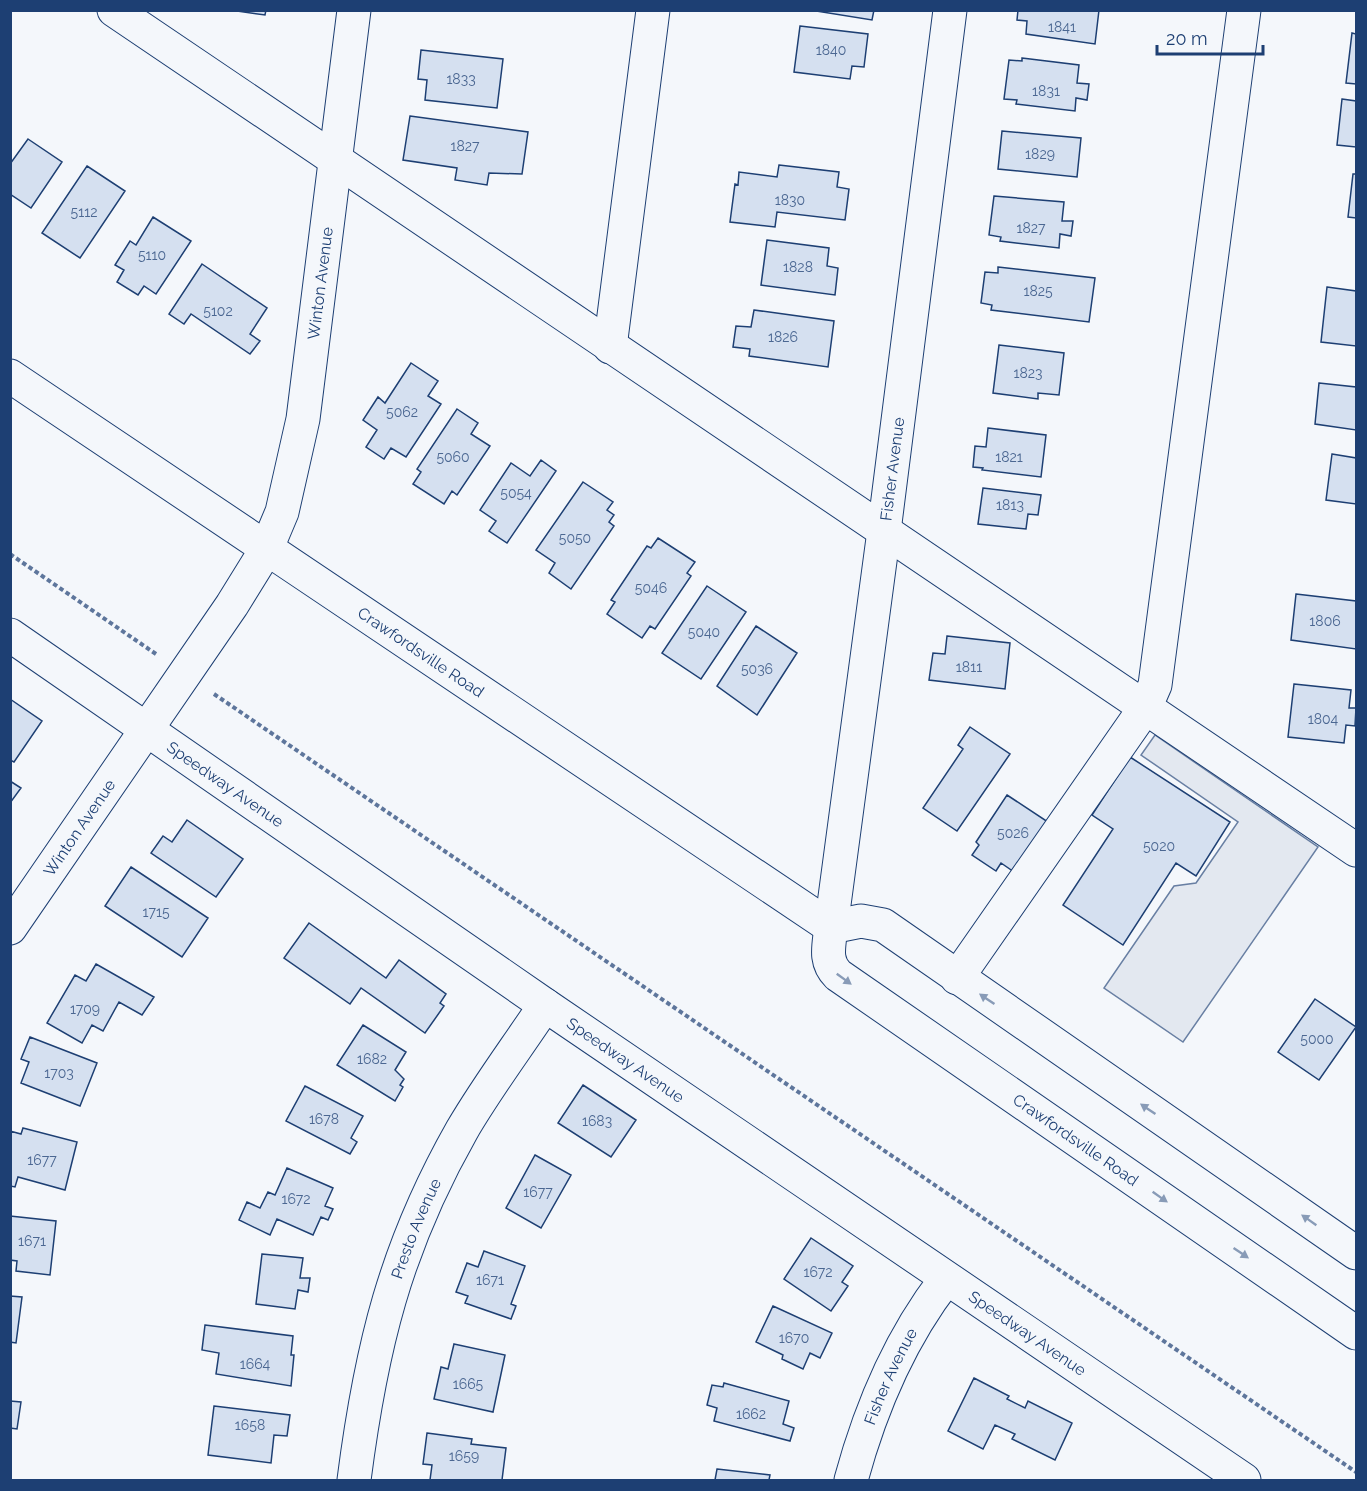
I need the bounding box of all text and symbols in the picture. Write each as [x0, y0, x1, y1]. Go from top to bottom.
scale bar [1157, 18, 1264, 56]
house number: 1841 [1048, 19, 1076, 35]
text: 20 m [1166, 28, 1208, 49]
house number: 1840 [816, 42, 846, 58]
house number: 1833 [446, 71, 476, 87]
house number: 1831 [1032, 83, 1060, 99]
house number: 1827 [450, 138, 480, 154]
house number: 1829 [1025, 146, 1055, 162]
house number: 1830 [775, 192, 805, 208]
house number: 5112 [71, 204, 97, 220]
house number: 1827 [1016, 220, 1046, 236]
street label: Winton Avenue [303, 226, 336, 341]
house number: 5110 [138, 247, 166, 263]
house number: 1828 [783, 259, 813, 275]
house number: 1825 [1023, 283, 1053, 299]
house number: 5102 [203, 303, 233, 319]
house number: 1826 [768, 329, 798, 345]
house number: 1823 [1013, 365, 1043, 381]
house number: 5062 [386, 404, 418, 420]
street label: Fisher Avenue [876, 416, 908, 522]
house number: 5060 [436, 449, 470, 465]
house number: 1821 [995, 449, 1023, 465]
house number: 5054 [500, 485, 532, 501]
house number: 1813 [996, 497, 1024, 513]
house number: 5050 [559, 530, 591, 546]
house number: 5046 [635, 580, 667, 596]
street label: Crawfordsville Road [354, 603, 488, 701]
house number: 1806 [1309, 613, 1341, 629]
house number: 5040 [688, 624, 720, 640]
house number: 1811 [956, 659, 982, 675]
house number: 5036 [741, 661, 773, 677]
house number: 1804 [1308, 711, 1339, 727]
street label: Speedway Avenue [163, 737, 288, 831]
street label: Winton Avenue [39, 775, 119, 880]
house number: 5026 [997, 825, 1029, 841]
house number: 5020 [1143, 838, 1175, 854]
house number: 1715 [142, 904, 170, 920]
one-way arrow [836, 972, 851, 984]
one-way arrow [980, 993, 996, 1005]
house number: 1709 [70, 1001, 100, 1017]
street label: Speedway Avenue [563, 1013, 688, 1106]
house number: 5000 [1300, 1031, 1334, 1047]
house number: 1682 [357, 1051, 387, 1067]
house number: 1703 [44, 1065, 74, 1081]
street label: Crawfordsville Road [1010, 1090, 1142, 1189]
one-way arrow [1141, 1103, 1157, 1115]
house number: 1678 [309, 1111, 339, 1127]
house number: 1683 [582, 1113, 612, 1129]
house number: 1677 [27, 1152, 57, 1168]
street label: Presto Avenue [387, 1175, 445, 1281]
house number: 1677 [523, 1184, 553, 1200]
house number: 1672 [281, 1191, 311, 1207]
one-way arrow [1151, 1191, 1167, 1203]
one-way arrow [1301, 1214, 1317, 1226]
house number: 1671 [18, 1233, 46, 1249]
one-way arrow [1233, 1248, 1250, 1259]
house number: 1672 [803, 1264, 833, 1280]
house number: 1671 [476, 1272, 504, 1288]
street label: Speedway Avenue [965, 1286, 1090, 1380]
street label: Fisher Avenue [860, 1325, 921, 1427]
house number: 1670 [779, 1330, 809, 1346]
house number: 1664 [240, 1356, 271, 1372]
house number: 1665 [453, 1376, 484, 1392]
house number: 1662 [736, 1406, 766, 1422]
house number: 1658 [235, 1417, 265, 1433]
house number: 1659 [449, 1448, 479, 1464]

